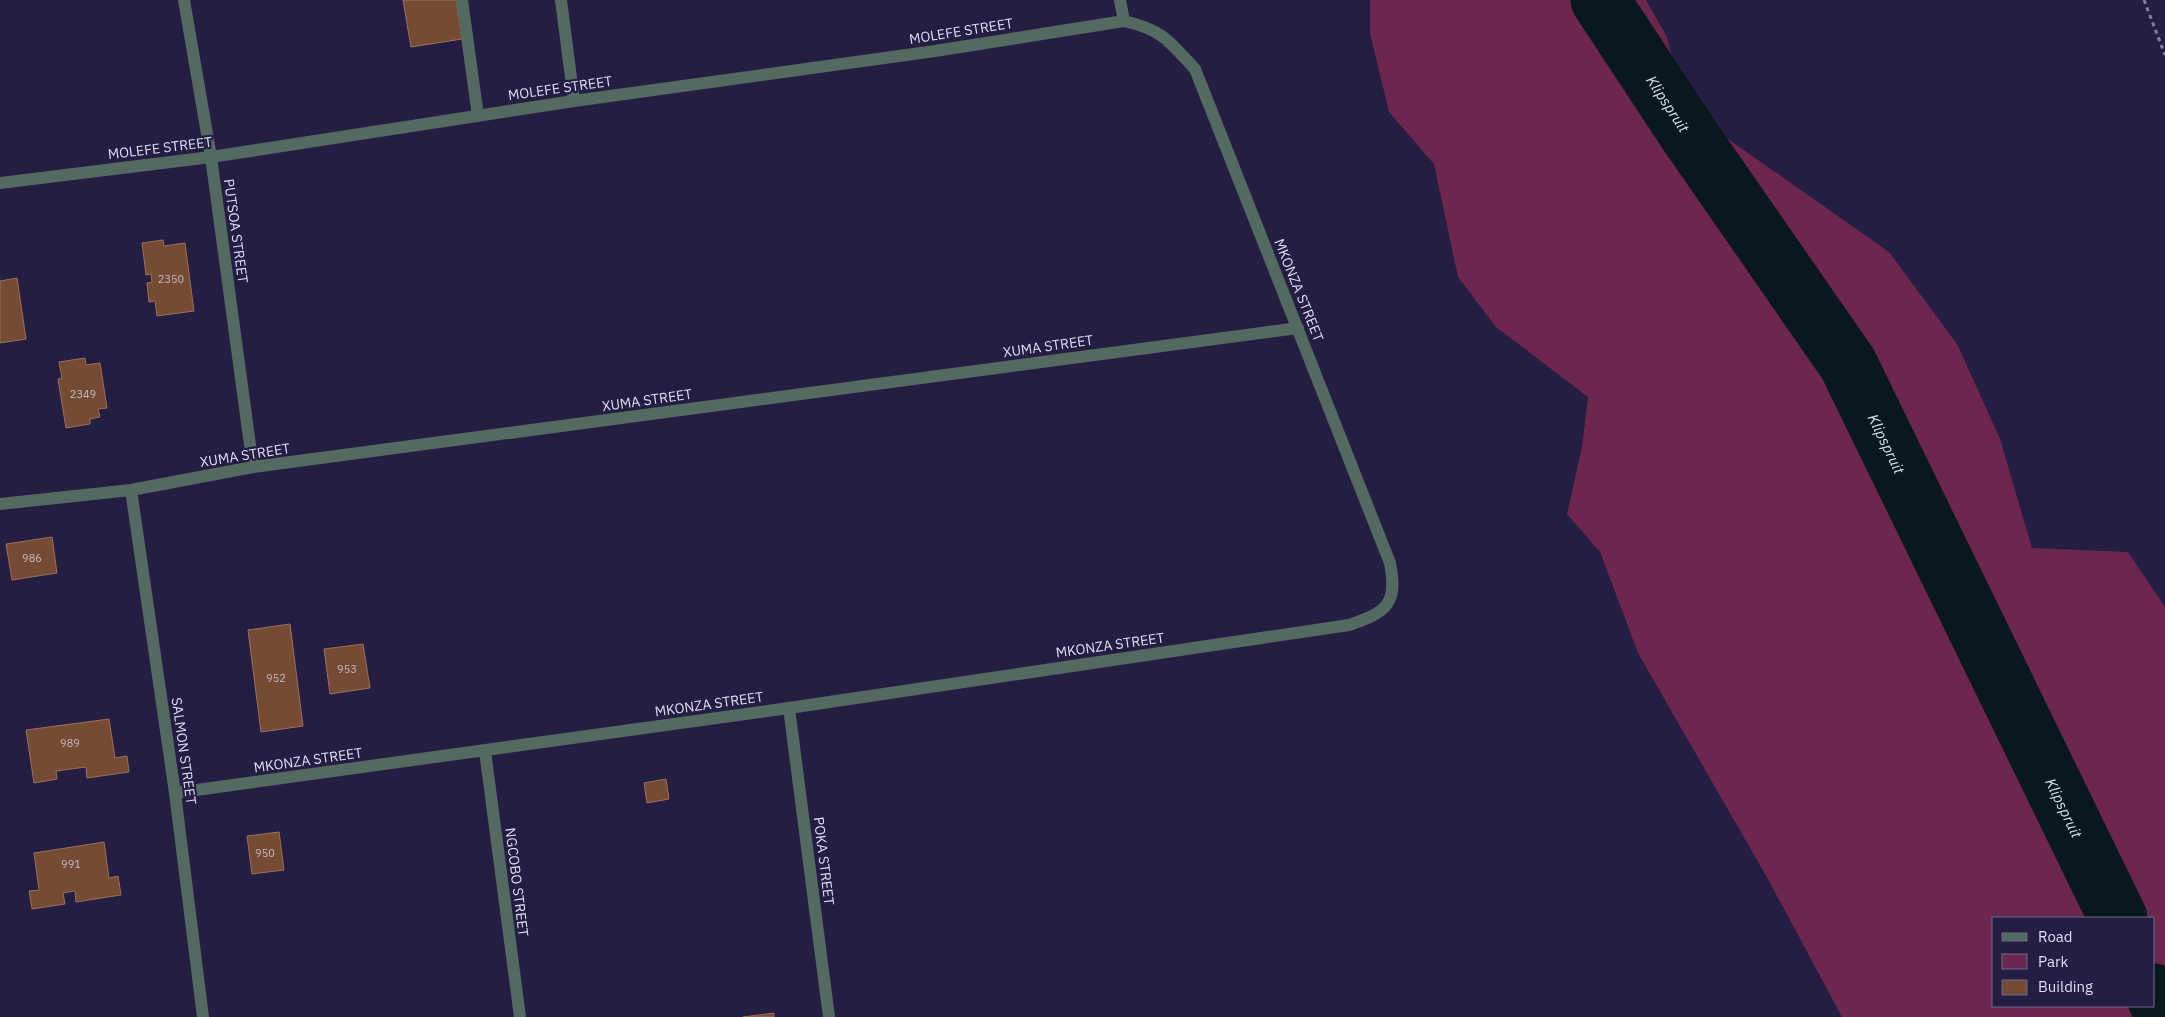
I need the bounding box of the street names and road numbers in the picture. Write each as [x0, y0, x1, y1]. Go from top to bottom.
street label: MOLEFE STREET [908, 14, 1014, 48]
street label: MOLEFE STREET [507, 72, 613, 104]
street label: MOLEFE STREET [107, 133, 213, 163]
street label: PUTSOA STREET [220, 178, 252, 284]
street label: MKONZA STREET [1270, 236, 1328, 344]
street label: XUMA STREET [1002, 331, 1094, 361]
street label: XUMA STREET [601, 385, 693, 415]
street label: XUMA STREET [199, 439, 291, 471]
street label: MKONZA STREET [1055, 628, 1165, 662]
street label: MKONZA STREET [654, 687, 764, 721]
street label: SALMON STREET [168, 696, 200, 806]
street label: MKONZA STREET [253, 743, 363, 777]
street label: POKA STREET [810, 816, 838, 906]
street label: NGCOBO STREET [501, 826, 533, 938]

